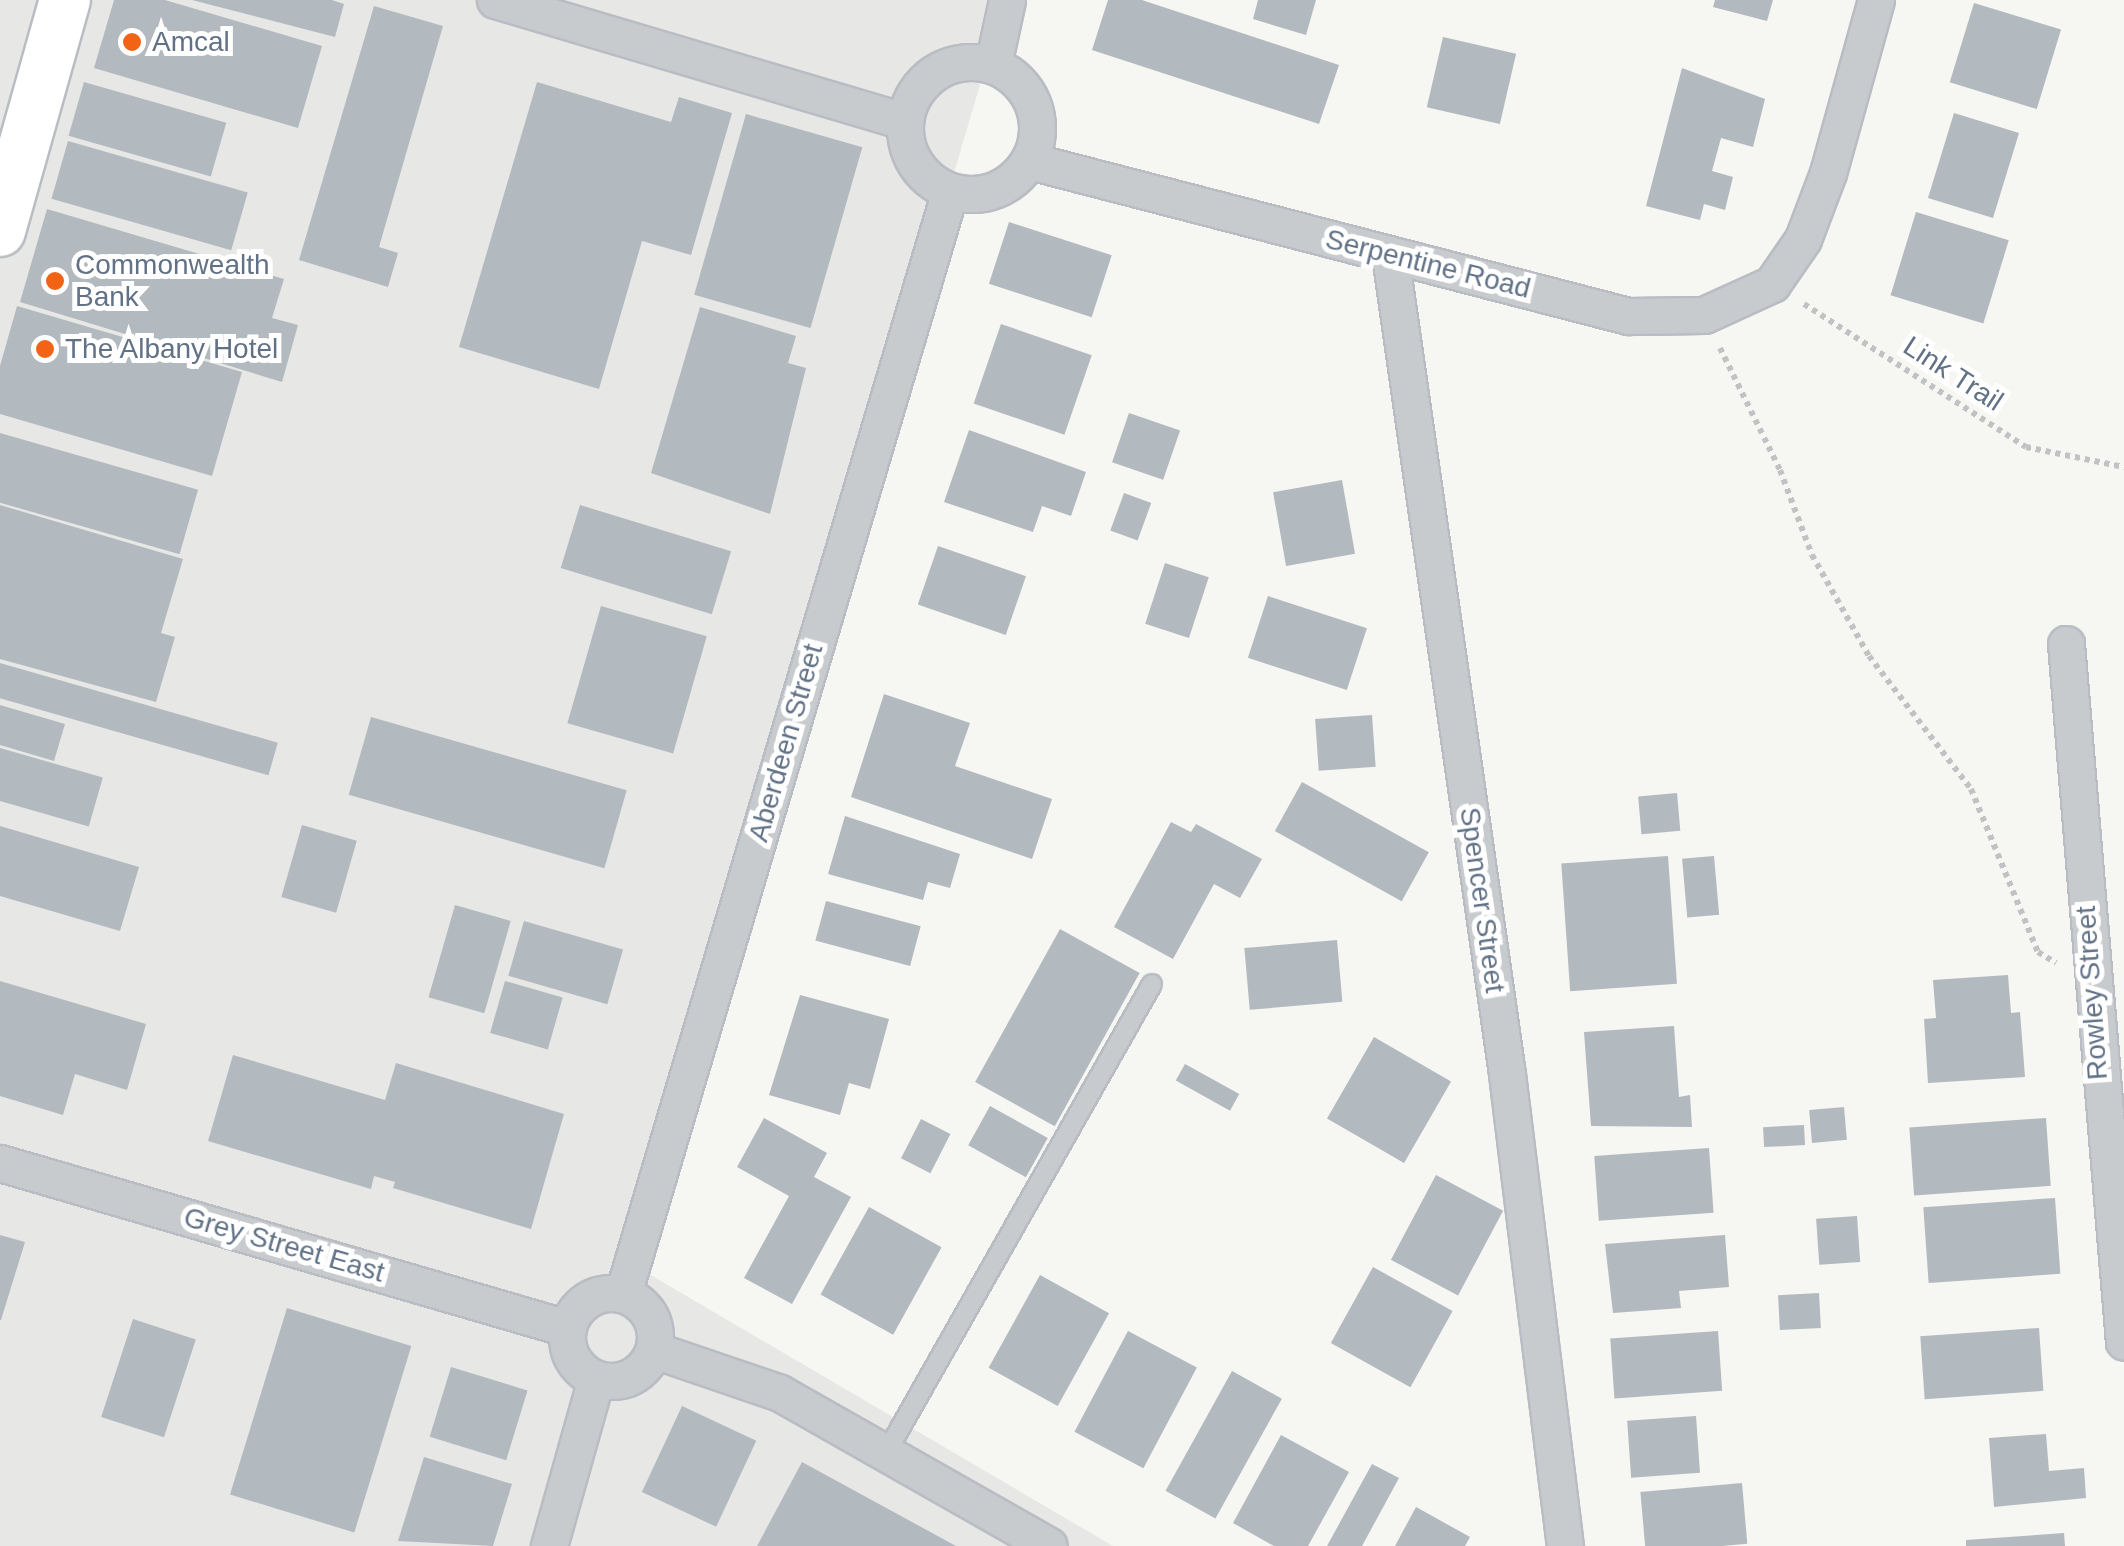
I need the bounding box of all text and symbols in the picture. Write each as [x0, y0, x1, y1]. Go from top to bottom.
place label: Amcal [152, 25, 230, 59]
marker: Amcal [121, 31, 143, 53]
street label: Serpentine Road [1322, 222, 1534, 306]
place label: Commonwealth Bank [75, 248, 270, 314]
marker: Commonwealth Bank [44, 270, 66, 292]
street label: Link Trail [1897, 329, 2009, 419]
place label: The Albany Hotel [65, 332, 280, 366]
marker: The Albany Hotel [34, 338, 56, 360]
street label: Aberdeen Street [742, 640, 830, 846]
street label: Spencer Street [1452, 805, 1512, 995]
street label: Rowley Street [2069, 905, 2115, 1081]
street label: Grey Street East [180, 1200, 388, 1290]

